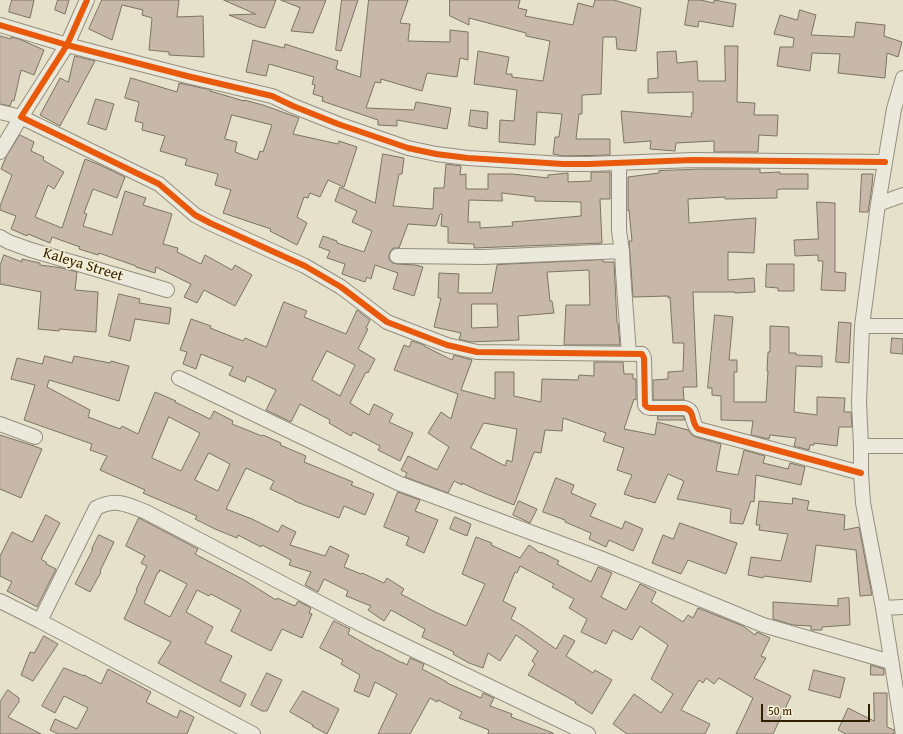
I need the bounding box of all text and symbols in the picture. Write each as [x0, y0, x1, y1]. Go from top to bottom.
street label: Kaleya Street [41, 244, 125, 286]
scale bar [763, 696, 872, 722]
text: 50 m [768, 702, 792, 719]

